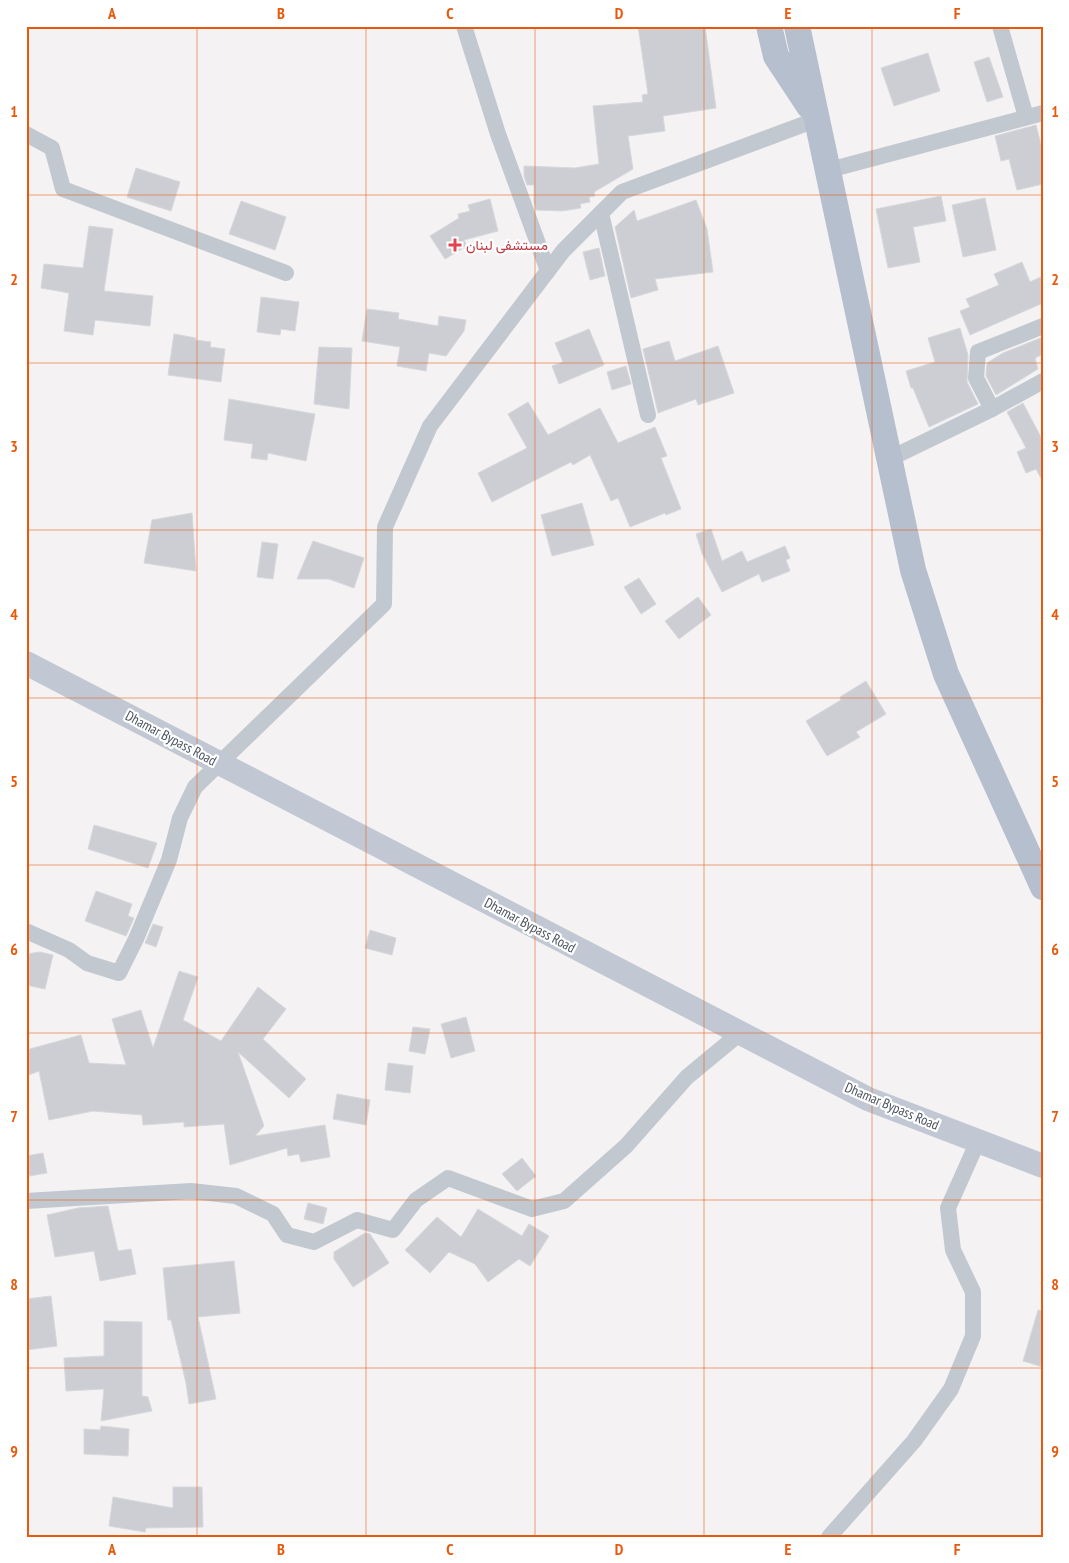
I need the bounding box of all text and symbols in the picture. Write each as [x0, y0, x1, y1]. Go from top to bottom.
text: A [107, 3, 117, 23]
text: B [277, 3, 285, 23]
text: C [446, 3, 454, 23]
text: D [615, 3, 624, 23]
text: E [785, 3, 792, 23]
text: F [954, 3, 961, 23]
text: 1 [10, 101, 18, 121]
text: 1 [1051, 101, 1059, 121]
place label: مستشفى لبنان [466, 236, 548, 254]
marker: مستشفى لبنان [448, 238, 462, 252]
text: 2 [10, 269, 18, 289]
text: 2 [1051, 269, 1059, 289]
text: 3 [10, 436, 18, 456]
text: 3 [1051, 436, 1059, 456]
text: 4 [10, 604, 18, 624]
text: 4 [1051, 604, 1059, 624]
street label: Dhamar Bypass Road [122, 706, 220, 770]
text: 5 [10, 771, 18, 791]
text: 5 [1051, 771, 1059, 791]
street label: Dhamar Bypass Road [481, 893, 579, 957]
text: 6 [10, 939, 18, 959]
text: 6 [1051, 939, 1059, 959]
street label: Dhamar Bypass Road [842, 1078, 942, 1134]
text: 7 [10, 1106, 18, 1126]
text: 7 [1051, 1106, 1059, 1126]
text: 8 [10, 1274, 18, 1294]
text: 8 [1051, 1274, 1059, 1294]
text: 9 [10, 1441, 18, 1461]
text: 9 [1051, 1441, 1059, 1461]
text: A [107, 1539, 117, 1559]
text: B [277, 1539, 285, 1559]
text: C [446, 1539, 454, 1559]
text: D [615, 1539, 624, 1559]
text: E [785, 1539, 792, 1559]
text: F [954, 1539, 961, 1559]

